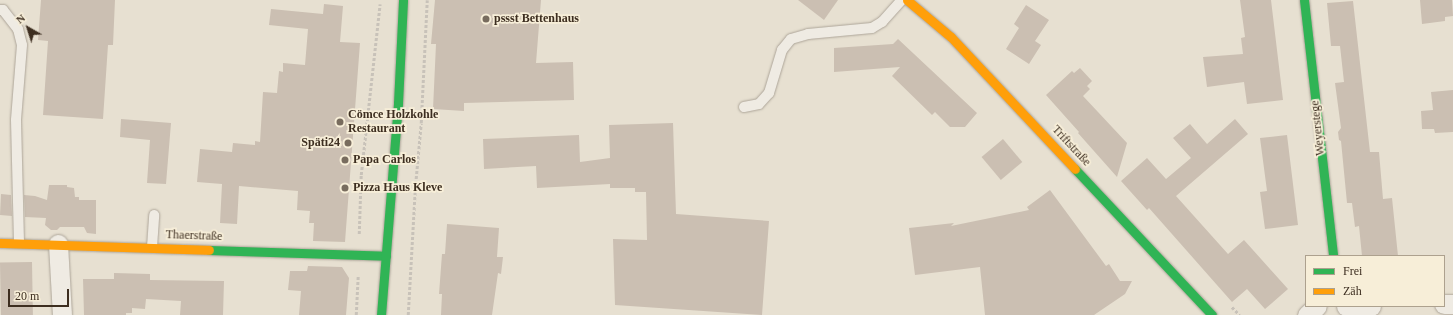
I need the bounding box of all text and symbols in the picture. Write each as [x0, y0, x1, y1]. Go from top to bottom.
north arrow [8, 8, 48, 48]
text: N [14, 12, 27, 26]
place label: pssst Bettenhaus [494, 12, 579, 26]
marker: pssst Bettenhaus [481, 14, 491, 24]
street label: Weyerstege [1308, 100, 1328, 156]
place label: Cömce Holzkohle Restaurant [348, 108, 438, 136]
marker: Cömce Holzkohle Restaurant [335, 117, 345, 127]
street label: Triftstraße [1049, 123, 1093, 169]
place label: Späti24 [301, 136, 340, 150]
marker: Späti24 [343, 138, 353, 148]
place label: Papa Carlos [353, 153, 416, 167]
marker: Papa Carlos [340, 155, 350, 165]
place label: Pizza Haus Kleve [353, 181, 442, 195]
marker: Pizza Haus Kleve [340, 183, 350, 193]
street label: Thaerstraße [165, 228, 223, 244]
legend [1305, 255, 1445, 307]
text: Frei [1343, 264, 1362, 278]
scale bar [10, 281, 71, 307]
text: Zäh [1343, 284, 1362, 298]
text: 20 m [15, 289, 39, 303]

